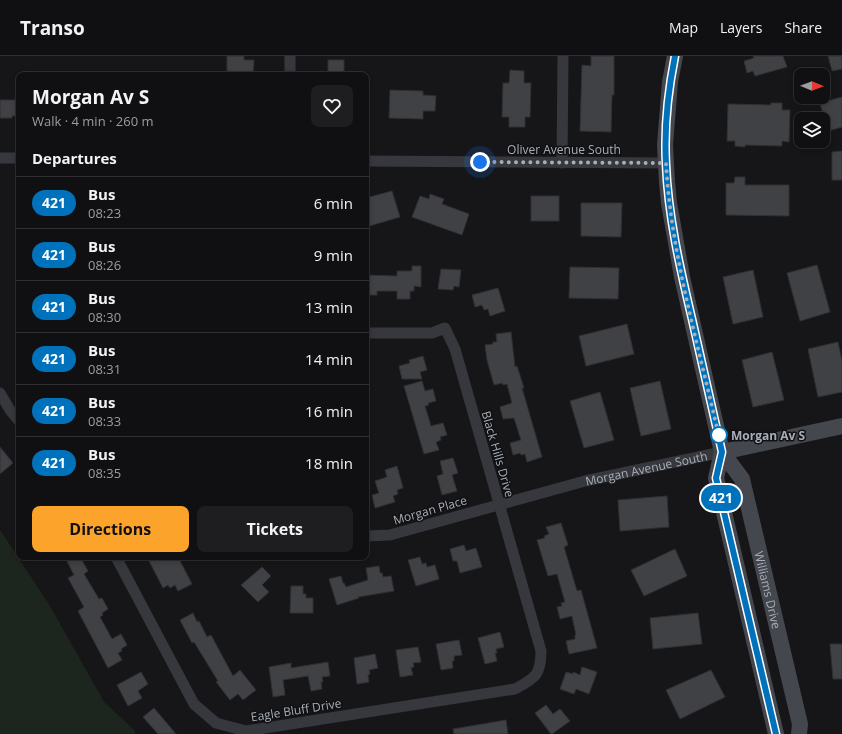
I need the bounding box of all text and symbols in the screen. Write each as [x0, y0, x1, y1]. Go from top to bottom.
text: Transo [20, 15, 85, 41]
text: Map [669, 18, 698, 37]
text: Layers [720, 18, 762, 37]
text: Share [784, 18, 822, 37]
north arrow [794, 68, 830, 104]
map controls [794, 68, 830, 148]
text: Morgan Av S [32, 84, 149, 110]
button: heart [311, 85, 353, 127]
text: Walk · 4 min · 260 m [32, 112, 154, 130]
button: layers [794, 112, 830, 148]
street label: Oliver Avenue South [507, 141, 621, 158]
text: Departures [32, 148, 117, 168]
your location [470, 152, 490, 172]
text: Bus [88, 184, 115, 204]
text: 421 [42, 193, 66, 212]
text: 6 min [314, 193, 353, 213]
text: 08:23 [88, 204, 121, 222]
text: Bus [88, 236, 115, 256]
text: 421 [42, 245, 66, 264]
text: 9 min [314, 245, 353, 265]
text: 08:26 [88, 256, 121, 274]
text: Bus [88, 288, 115, 308]
text: 421 [42, 297, 66, 316]
text: 13 min [305, 297, 353, 317]
text: 08:30 [88, 308, 121, 326]
text: Bus [88, 340, 115, 360]
text: 421 [42, 349, 66, 368]
text: 14 min [305, 349, 353, 369]
text: 08:31 [88, 360, 121, 378]
text: Bus [88, 392, 115, 412]
text: 421 [42, 401, 66, 420]
text: 16 min [305, 401, 353, 421]
street label: Black Hills Drive [478, 409, 518, 499]
text: 08:33 [88, 412, 121, 430]
marker: Morgan Av S [710, 426, 728, 444]
place label: Morgan Av S [731, 427, 805, 444]
text: Bus [88, 444, 115, 464]
street label: Morgan Avenue South [584, 447, 709, 489]
text: 421 [42, 453, 66, 472]
text: 18 min [305, 453, 353, 473]
text: 08:35 [88, 464, 121, 482]
line badge: 421 [698, 485, 744, 511]
text: 421 [709, 488, 733, 507]
street label: Morgan Place [391, 491, 469, 529]
button: Directions [32, 506, 189, 552]
button: Tickets [197, 506, 353, 552]
street label: Williams Drive [751, 549, 786, 631]
street label: Eagle Bluff Drive [250, 694, 343, 726]

